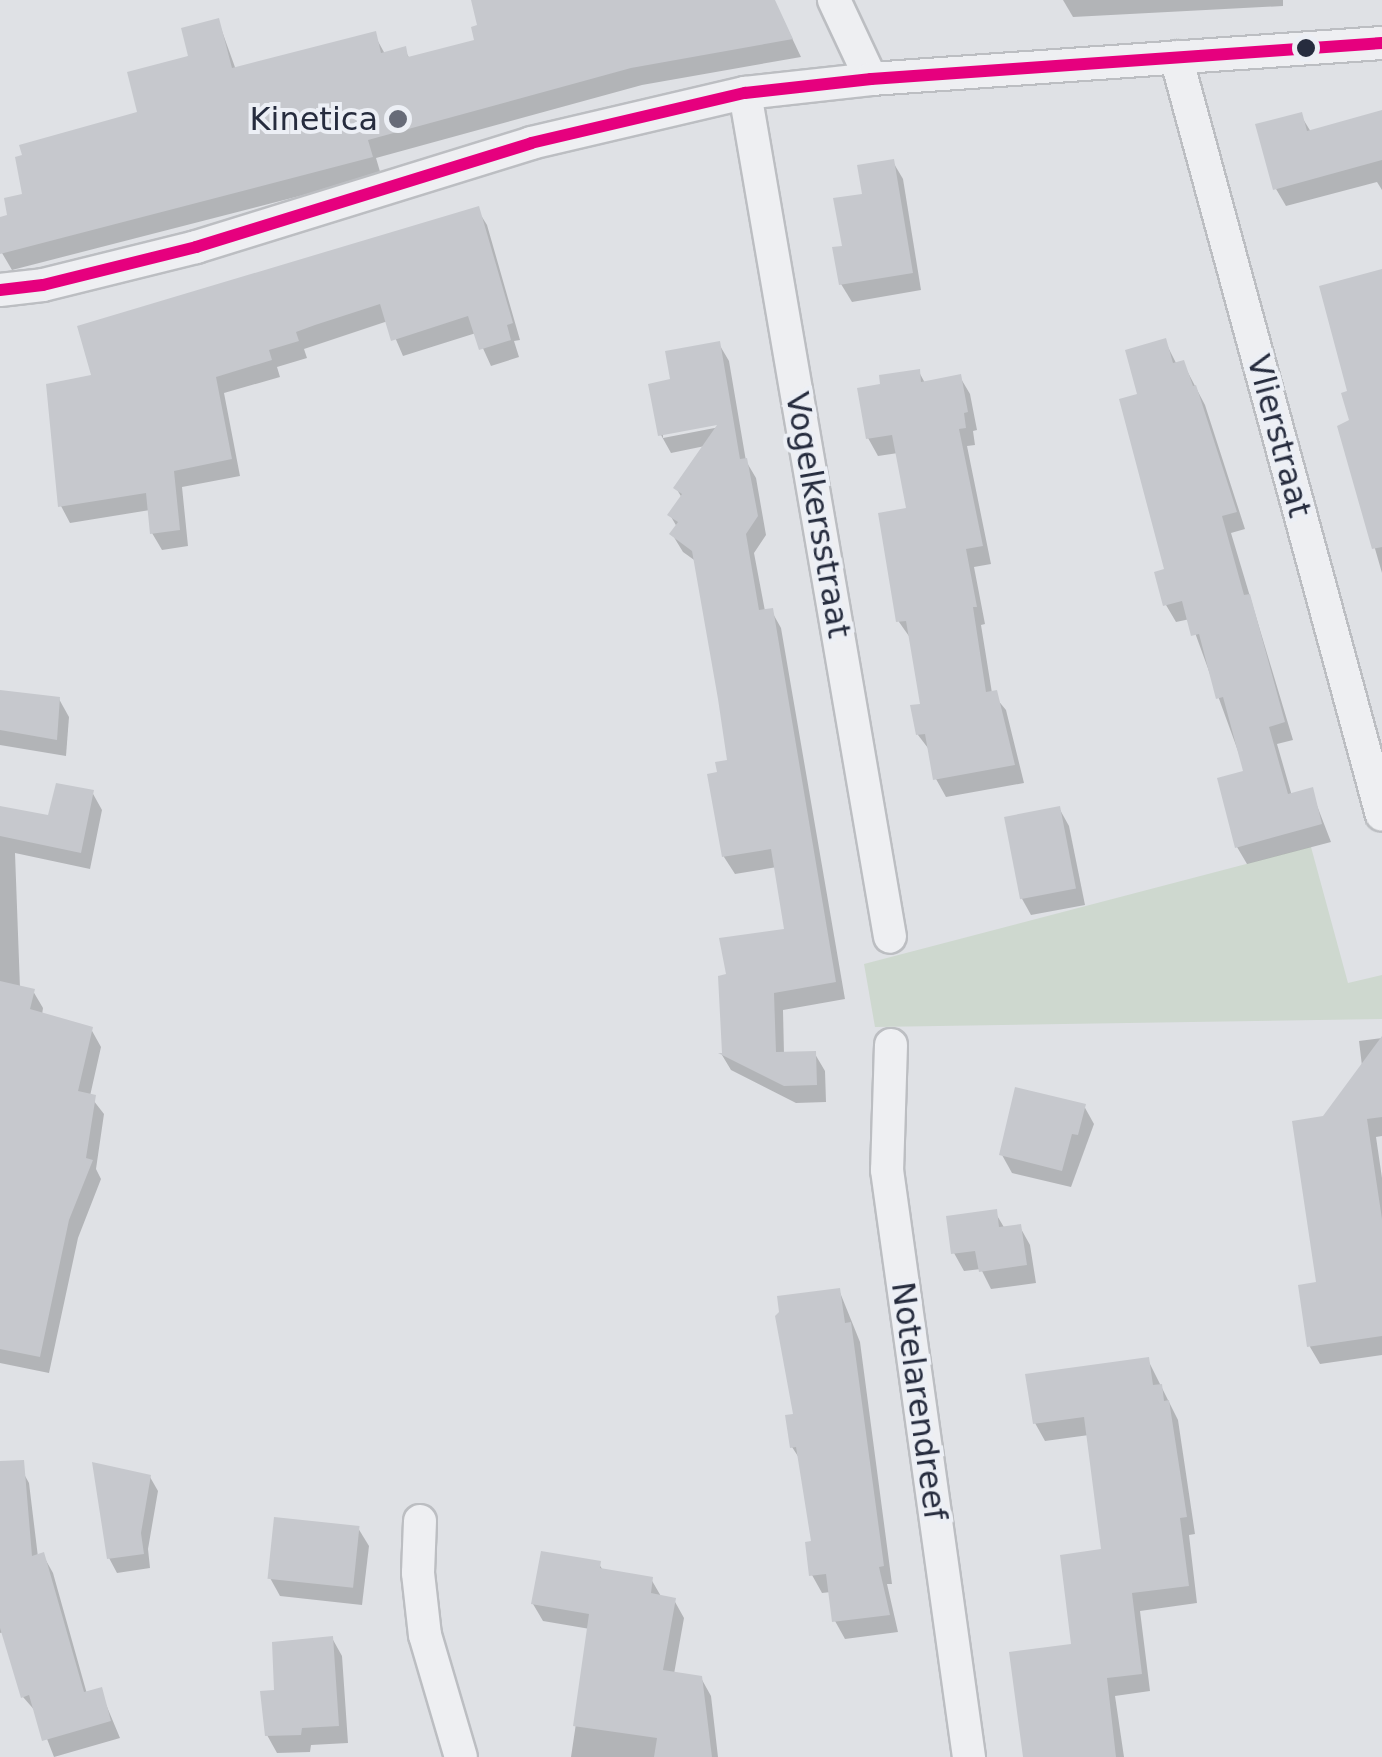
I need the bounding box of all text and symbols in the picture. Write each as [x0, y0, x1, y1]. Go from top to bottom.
unlabelled marker [1296, 38, 1316, 58]
place label: Kinetica [250, 100, 378, 138]
marker: Kinetica [387, 108, 409, 130]
street label: Vlierstraat [1239, 351, 1319, 521]
street label: Vogelkersstraat [777, 389, 859, 641]
street label: Notelarendreef [883, 1279, 955, 1523]

